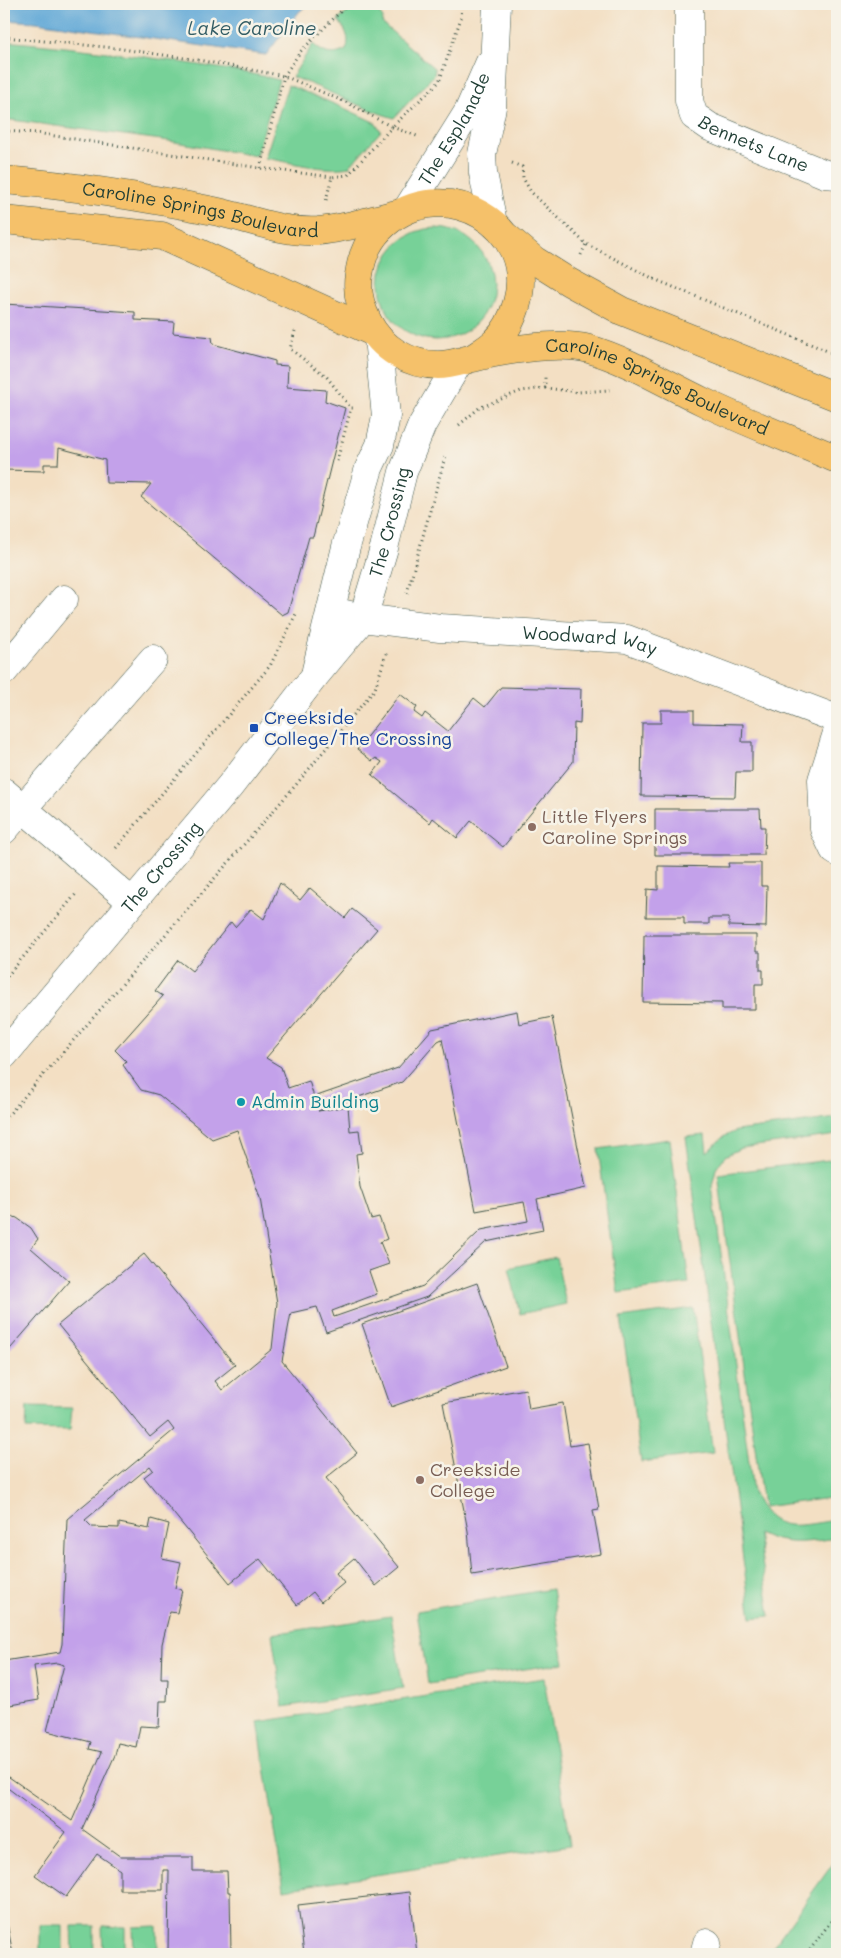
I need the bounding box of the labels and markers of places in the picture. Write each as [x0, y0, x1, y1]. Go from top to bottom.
place label: Creekside College/The Crossing [264, 705, 452, 750]
marker: Creekside College/The Crossing [248, 722, 260, 734]
place label: Little Flyers Caroline Springs [542, 804, 688, 849]
marker: Little Flyers Caroline Springs [526, 821, 538, 833]
place label: Admin Building [251, 1089, 379, 1113]
marker: Admin Building [235, 1096, 247, 1108]
place label: Creekside College [430, 1457, 521, 1502]
marker: Creekside College [414, 1474, 426, 1486]

